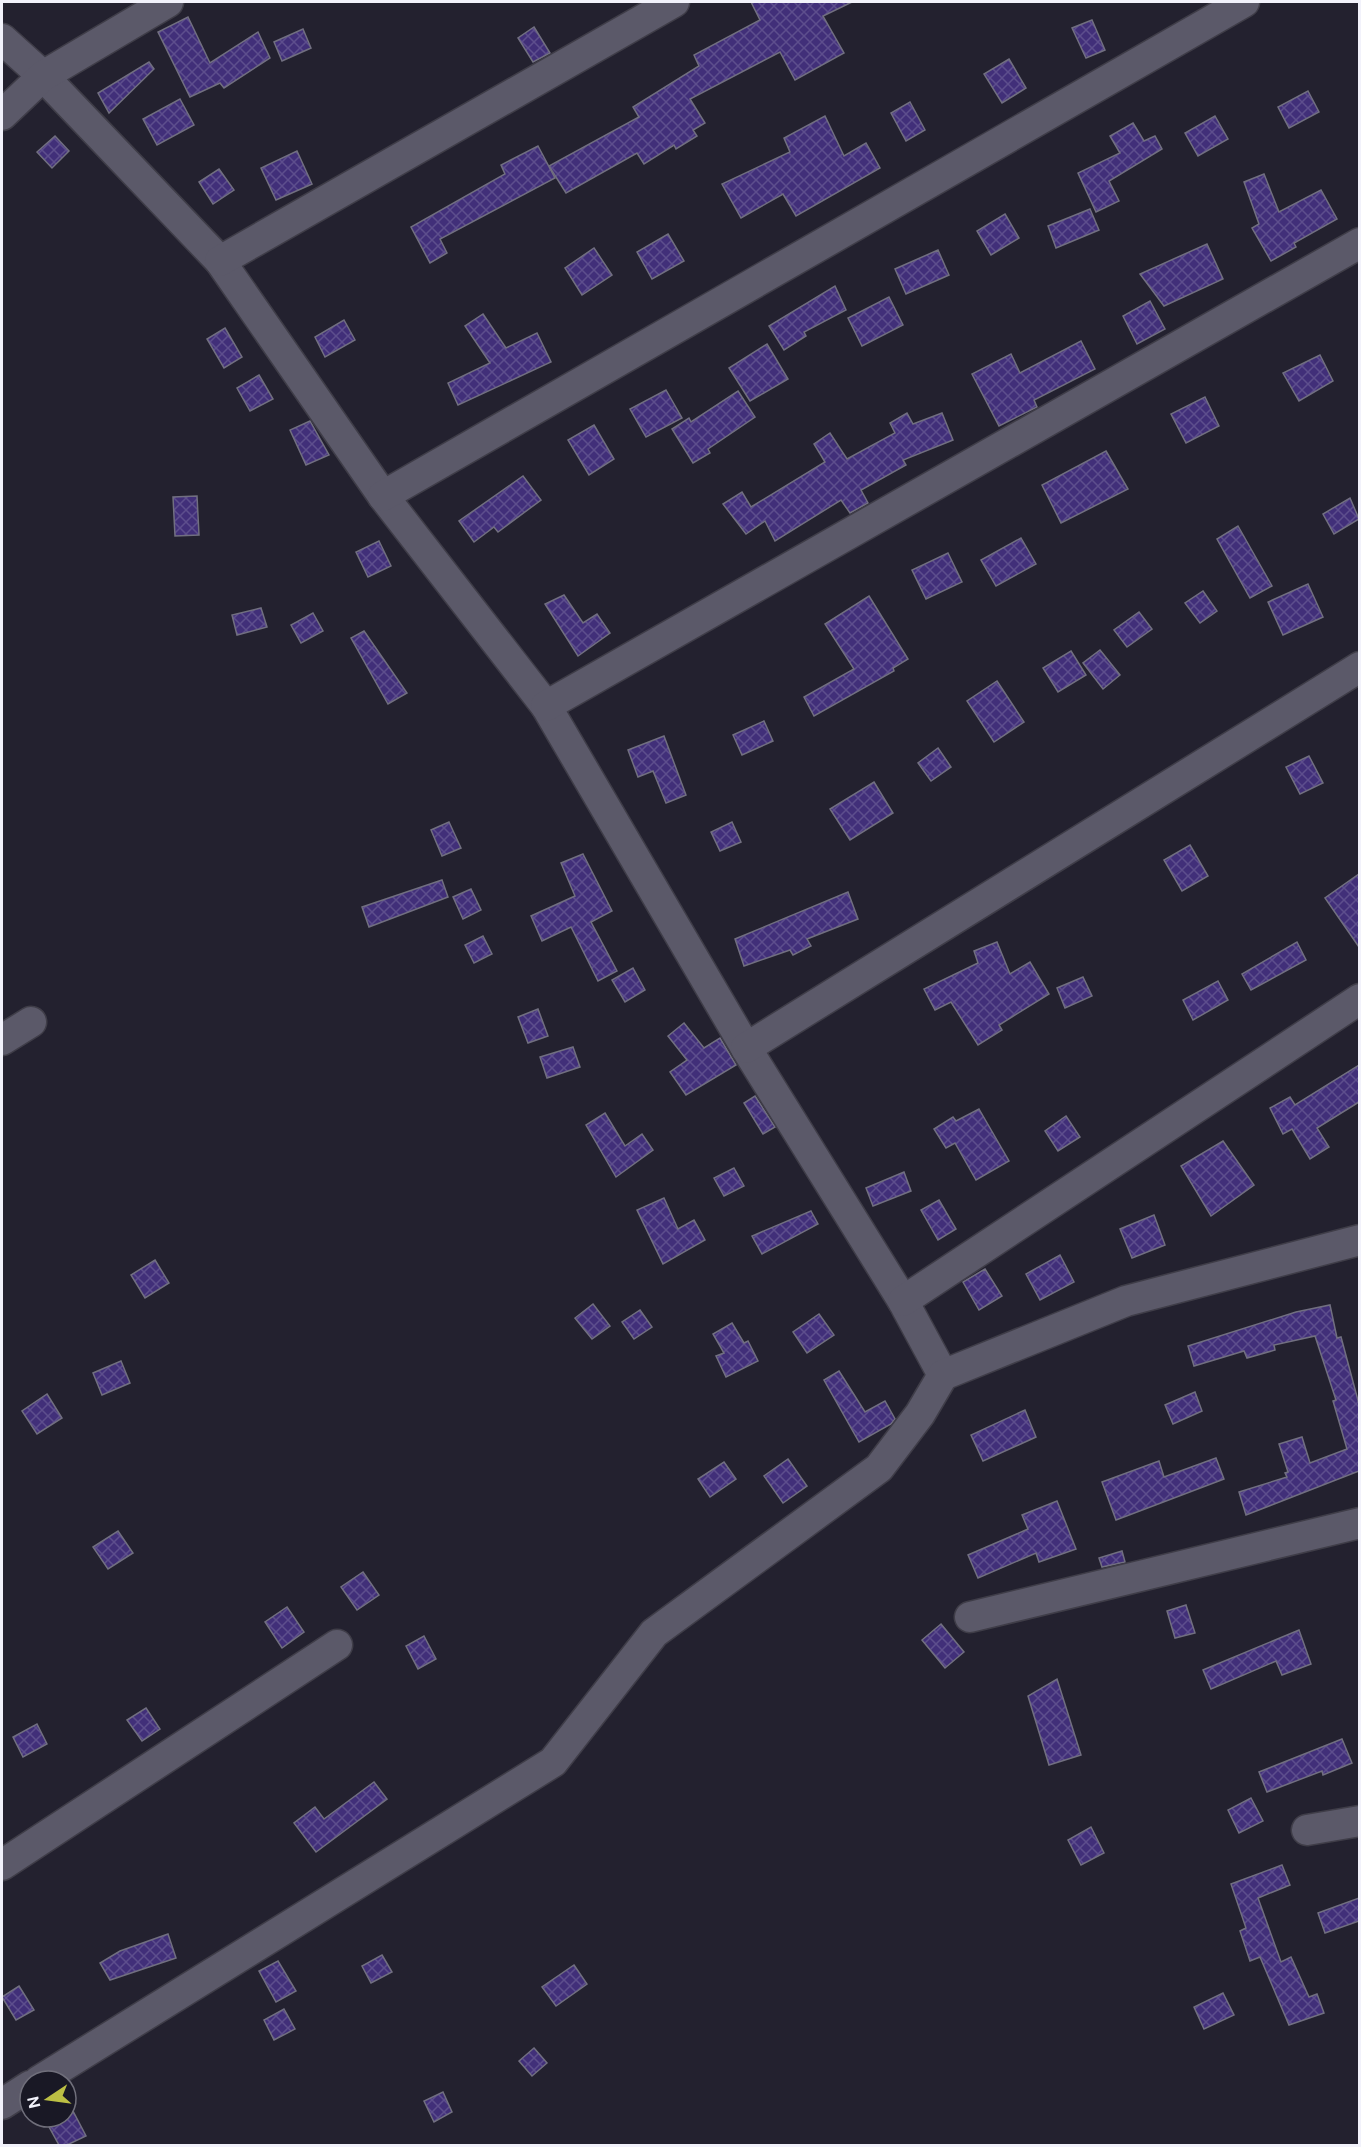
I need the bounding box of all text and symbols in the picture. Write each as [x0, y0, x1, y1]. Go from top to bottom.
north arrow [18, 2069, 78, 2129]
text: N [22, 2094, 45, 2110]

